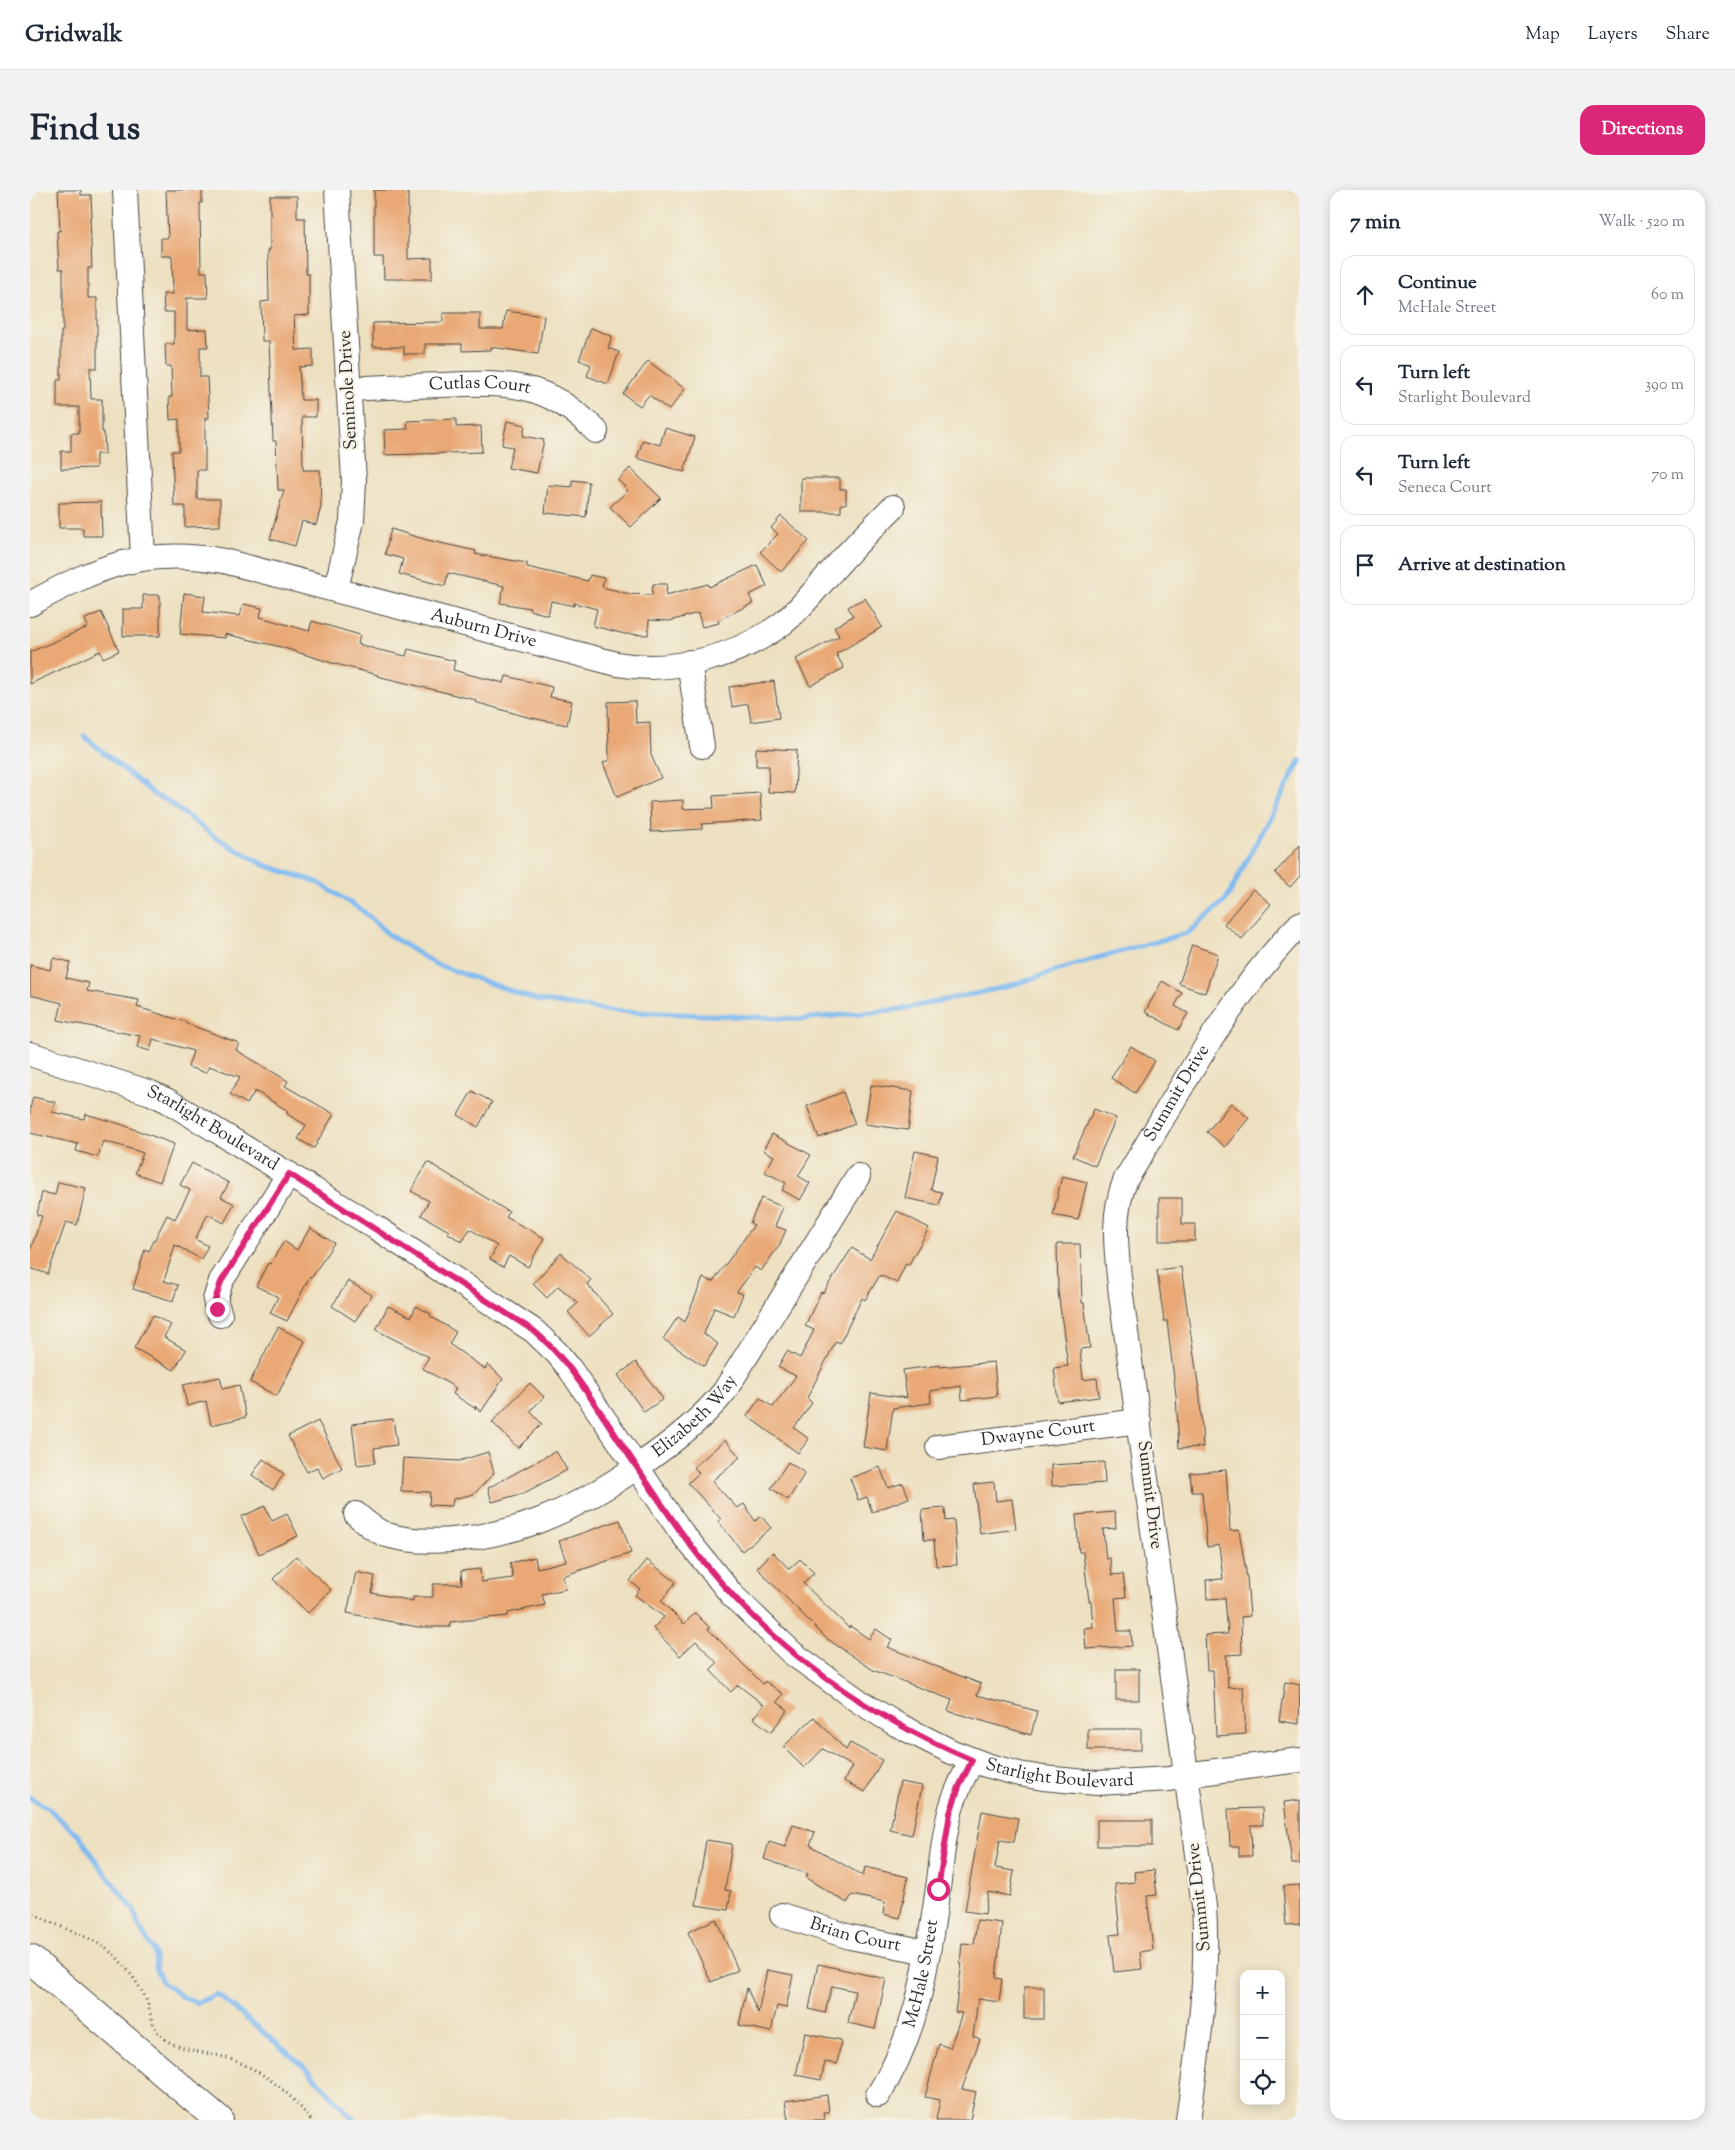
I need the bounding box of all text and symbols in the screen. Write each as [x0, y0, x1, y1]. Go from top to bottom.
text: Gridwalk [25, 18, 123, 52]
text: Map [1525, 22, 1560, 48]
text: Layers [1588, 22, 1638, 48]
text: Share [1666, 22, 1710, 48]
text: Find us [30, 105, 140, 156]
button: Directions [1580, 105, 1705, 155]
text: 7 min [1350, 208, 1401, 238]
text: Walk · 520 m [1599, 211, 1685, 234]
text: Continue [1398, 270, 1477, 297]
icon: ahead [1351, 281, 1379, 309]
text: 60 m [1651, 284, 1684, 307]
text: McHale Street [1398, 297, 1496, 320]
street label: Seminole Drive [333, 330, 365, 450]
text: Turn left [1398, 360, 1470, 387]
street label: Cutlas Court [428, 371, 534, 402]
icon: left [1351, 371, 1379, 399]
text: 390 m [1645, 374, 1684, 397]
text: Starlight Boulevard [1398, 387, 1531, 410]
text: Turn left [1398, 450, 1470, 477]
icon: left [1351, 461, 1379, 489]
text: 70 m [1651, 464, 1684, 487]
text: Seneca Court [1398, 477, 1492, 500]
icon: arrive [1351, 551, 1379, 579]
text: Arrive at destination [1398, 552, 1566, 579]
street label: Auburn Drive [427, 603, 540, 655]
street label: Summit Drive [1138, 1040, 1217, 1147]
street label: Starlight Boulevard [142, 1080, 283, 1178]
route end [206, 1298, 229, 1321]
street label: Elizabeth Way [647, 1370, 744, 1465]
street label: Dwayne Court [980, 1414, 1097, 1454]
street label: Summit Drive [1129, 1439, 1169, 1551]
street label: Starlight Boulevard [982, 1752, 1134, 1796]
street label: Summit Drive [1181, 1841, 1219, 1953]
route start [927, 1878, 950, 1901]
street label: Brian Court [806, 1912, 903, 1959]
street label: McHale Street [898, 1918, 946, 2032]
map controls [1240, 1970, 1285, 2105]
button: + [1240, 1970, 1285, 2015]
button: − [1240, 2015, 1285, 2060]
button: locate [1240, 2060, 1285, 2105]

